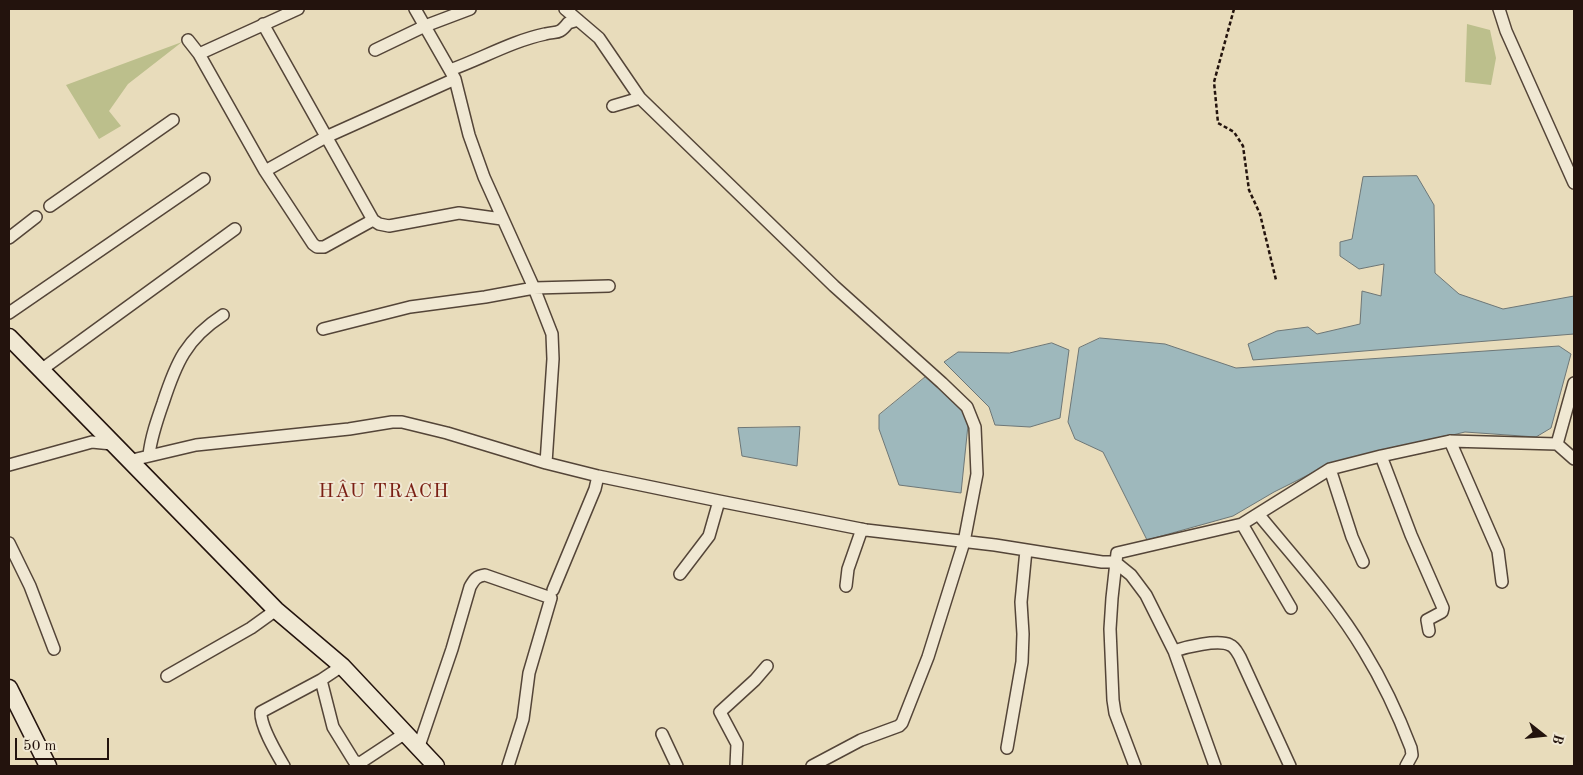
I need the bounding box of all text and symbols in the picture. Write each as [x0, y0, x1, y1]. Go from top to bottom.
district label: HẬU TRẠCH [317, 480, 451, 504]
north arrow [1518, 710, 1568, 760]
scale bar [18, 728, 111, 760]
text: B [1549, 732, 1566, 746]
text: 50 m [23, 739, 57, 754]

